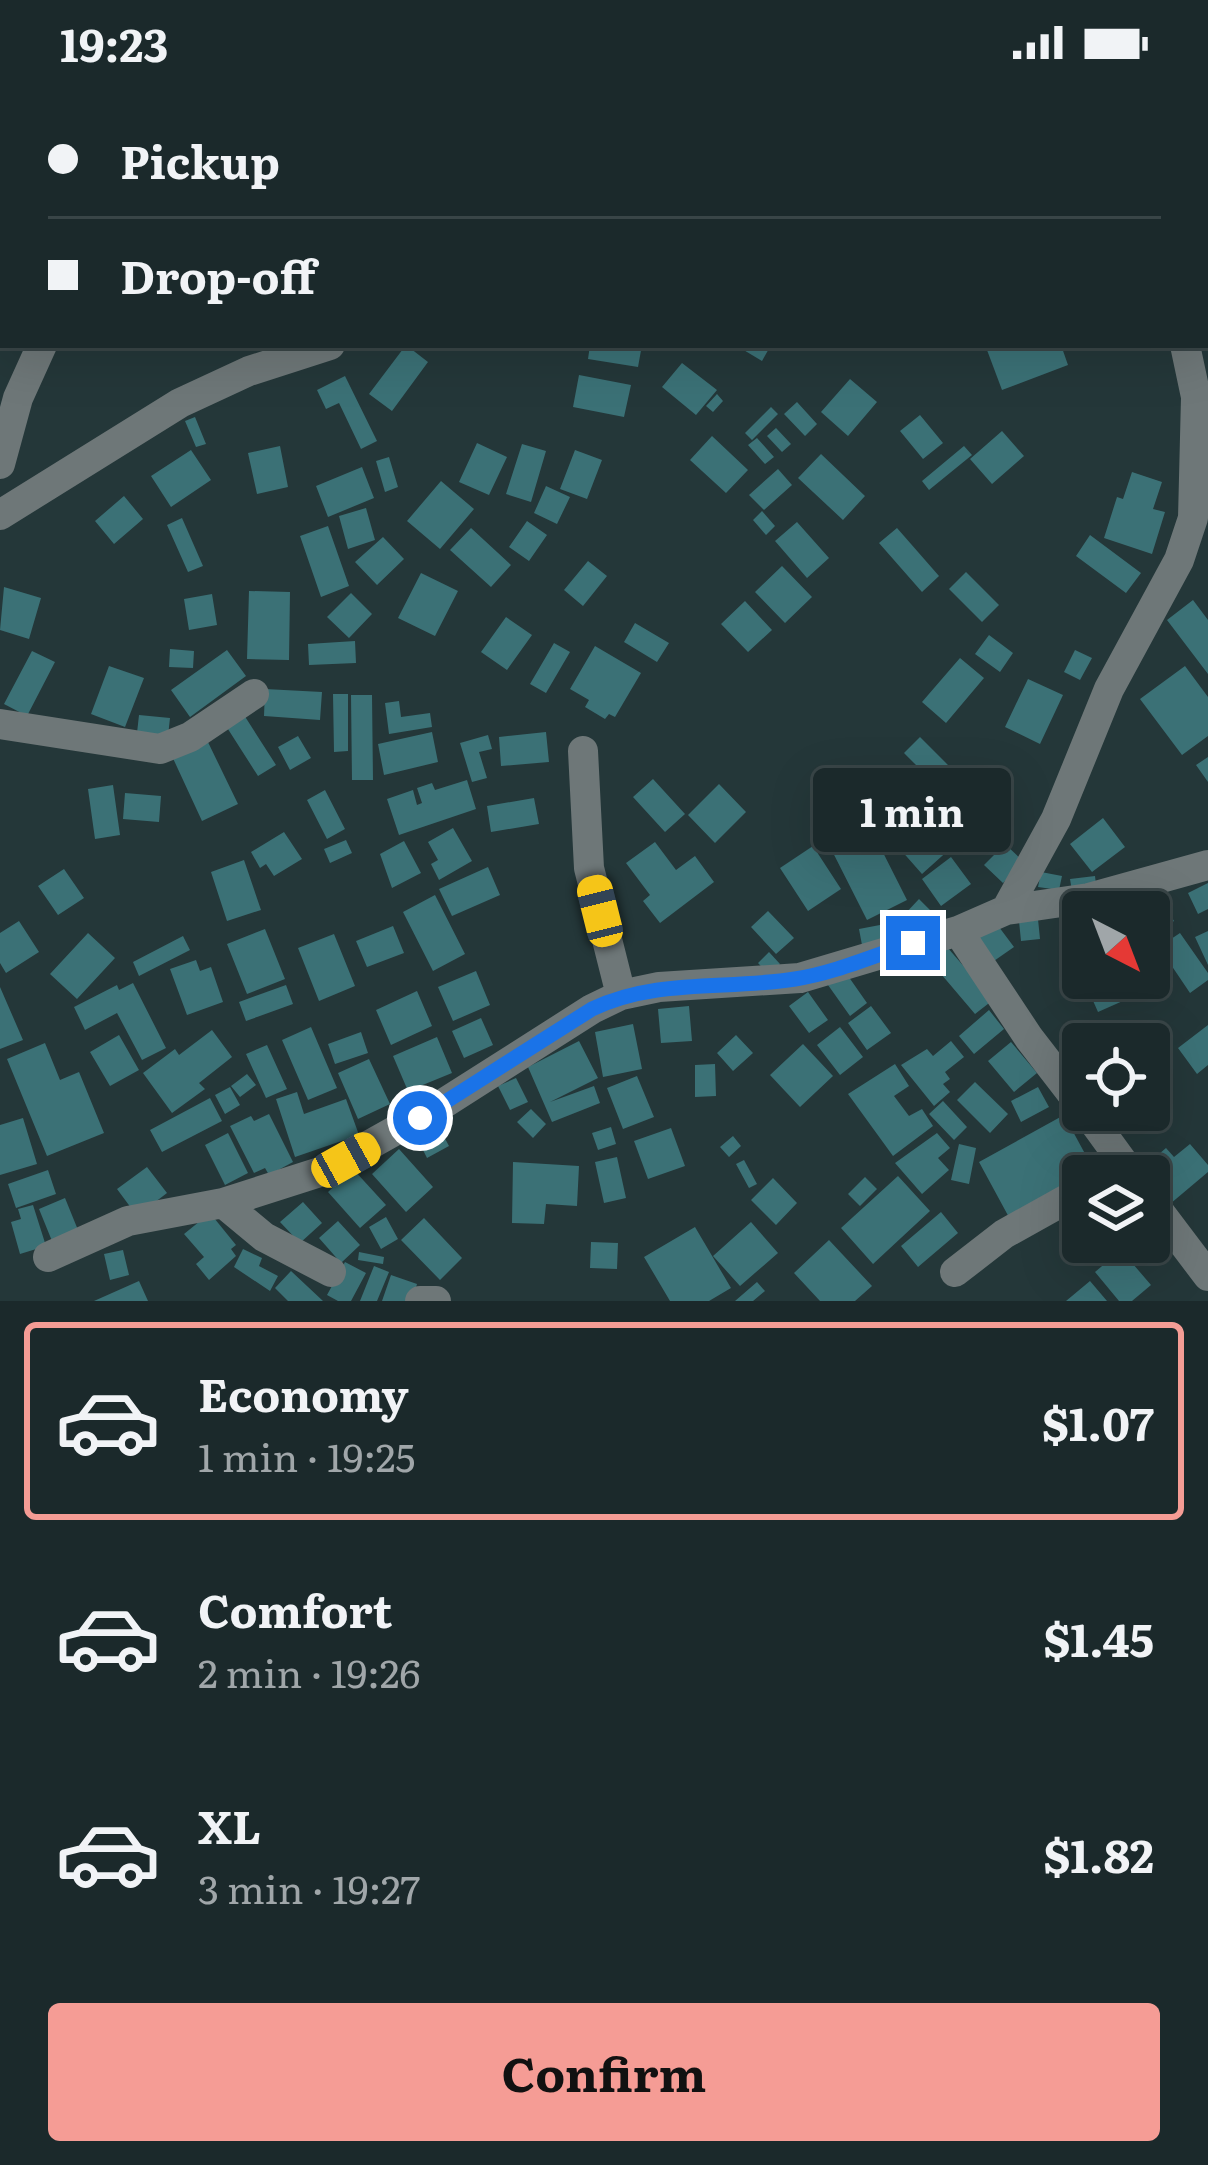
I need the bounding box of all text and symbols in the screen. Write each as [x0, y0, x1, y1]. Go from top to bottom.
text: 19:23 [60, 9, 168, 76]
text: Pickup [120, 126, 280, 193]
text: Drop-off [120, 241, 316, 308]
callout: 1 min [814, 769, 1012, 853]
text: 1 min [860, 781, 964, 839]
car [574, 872, 626, 950]
north arrow [1062, 891, 1170, 999]
map controls [1062, 891, 1170, 1263]
route end [886, 916, 940, 970]
button: locate [1062, 1023, 1170, 1131]
route start [393, 1091, 447, 1145]
car [306, 1127, 386, 1193]
button: layers [1062, 1155, 1170, 1263]
text: Economy [198, 1359, 409, 1426]
icon: car [54, 1367, 162, 1475]
text: $1.07 [1042, 1388, 1154, 1455]
text: 1 min · 19:25 [198, 1426, 415, 1484]
text: Comfort [198, 1575, 392, 1642]
icon: car [54, 1583, 162, 1691]
text: $1.45 [1044, 1604, 1154, 1671]
text: 2 min · 19:26 [198, 1642, 420, 1700]
text: XL [198, 1791, 261, 1858]
icon: car [54, 1799, 162, 1907]
text: $1.82 [1043, 1820, 1154, 1887]
text: 3 min · 19:27 [198, 1858, 420, 1916]
button: Confirm [48, 2003, 1160, 2141]

